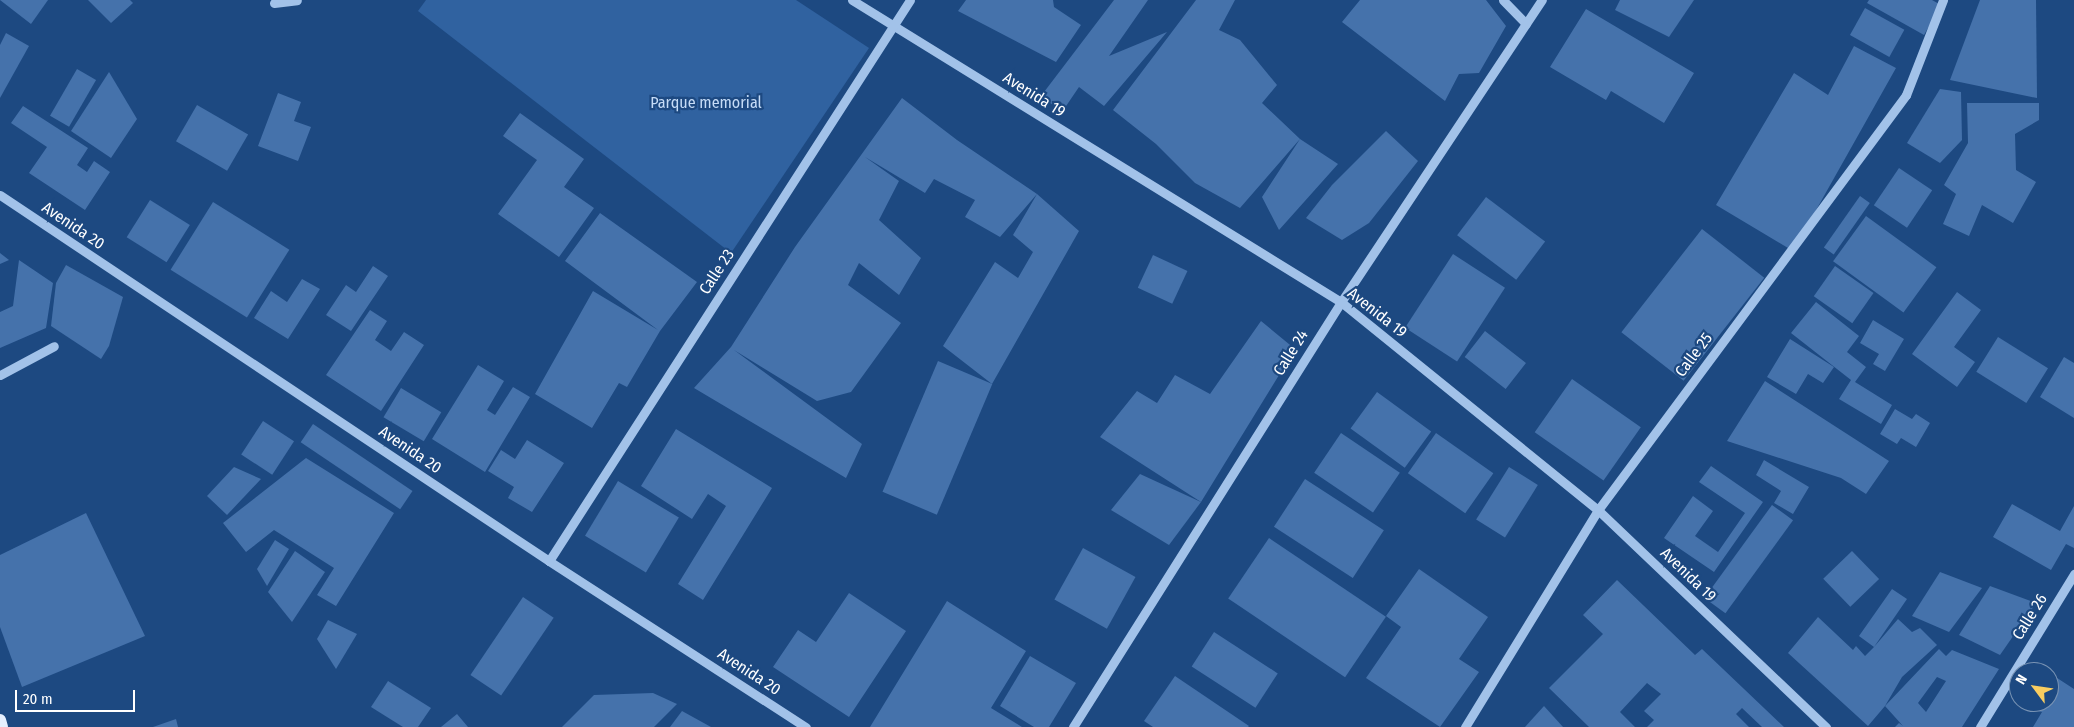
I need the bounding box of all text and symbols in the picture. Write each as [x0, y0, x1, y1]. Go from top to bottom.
street label: Avenida 19 [999, 68, 1069, 122]
park label: Parque memorial [650, 93, 762, 113]
street label: Avenida 20 [38, 198, 108, 254]
street label: Calle 23 [695, 246, 739, 298]
street label: Avenida 19 [1343, 284, 1411, 342]
street label: Calle 24 [1270, 327, 1312, 379]
street label: Calle 25 [1671, 329, 1717, 381]
street label: Avenida 20 [375, 422, 445, 478]
street label: Avenida 19 [1656, 544, 1720, 606]
street label: Calle 26 [2008, 590, 2052, 644]
street label: Avenida 20 [714, 645, 784, 699]
north arrow [2009, 662, 2059, 712]
text: N [2012, 672, 2031, 688]
scale bar [18, 680, 138, 712]
text: 20 m [23, 690, 53, 708]

